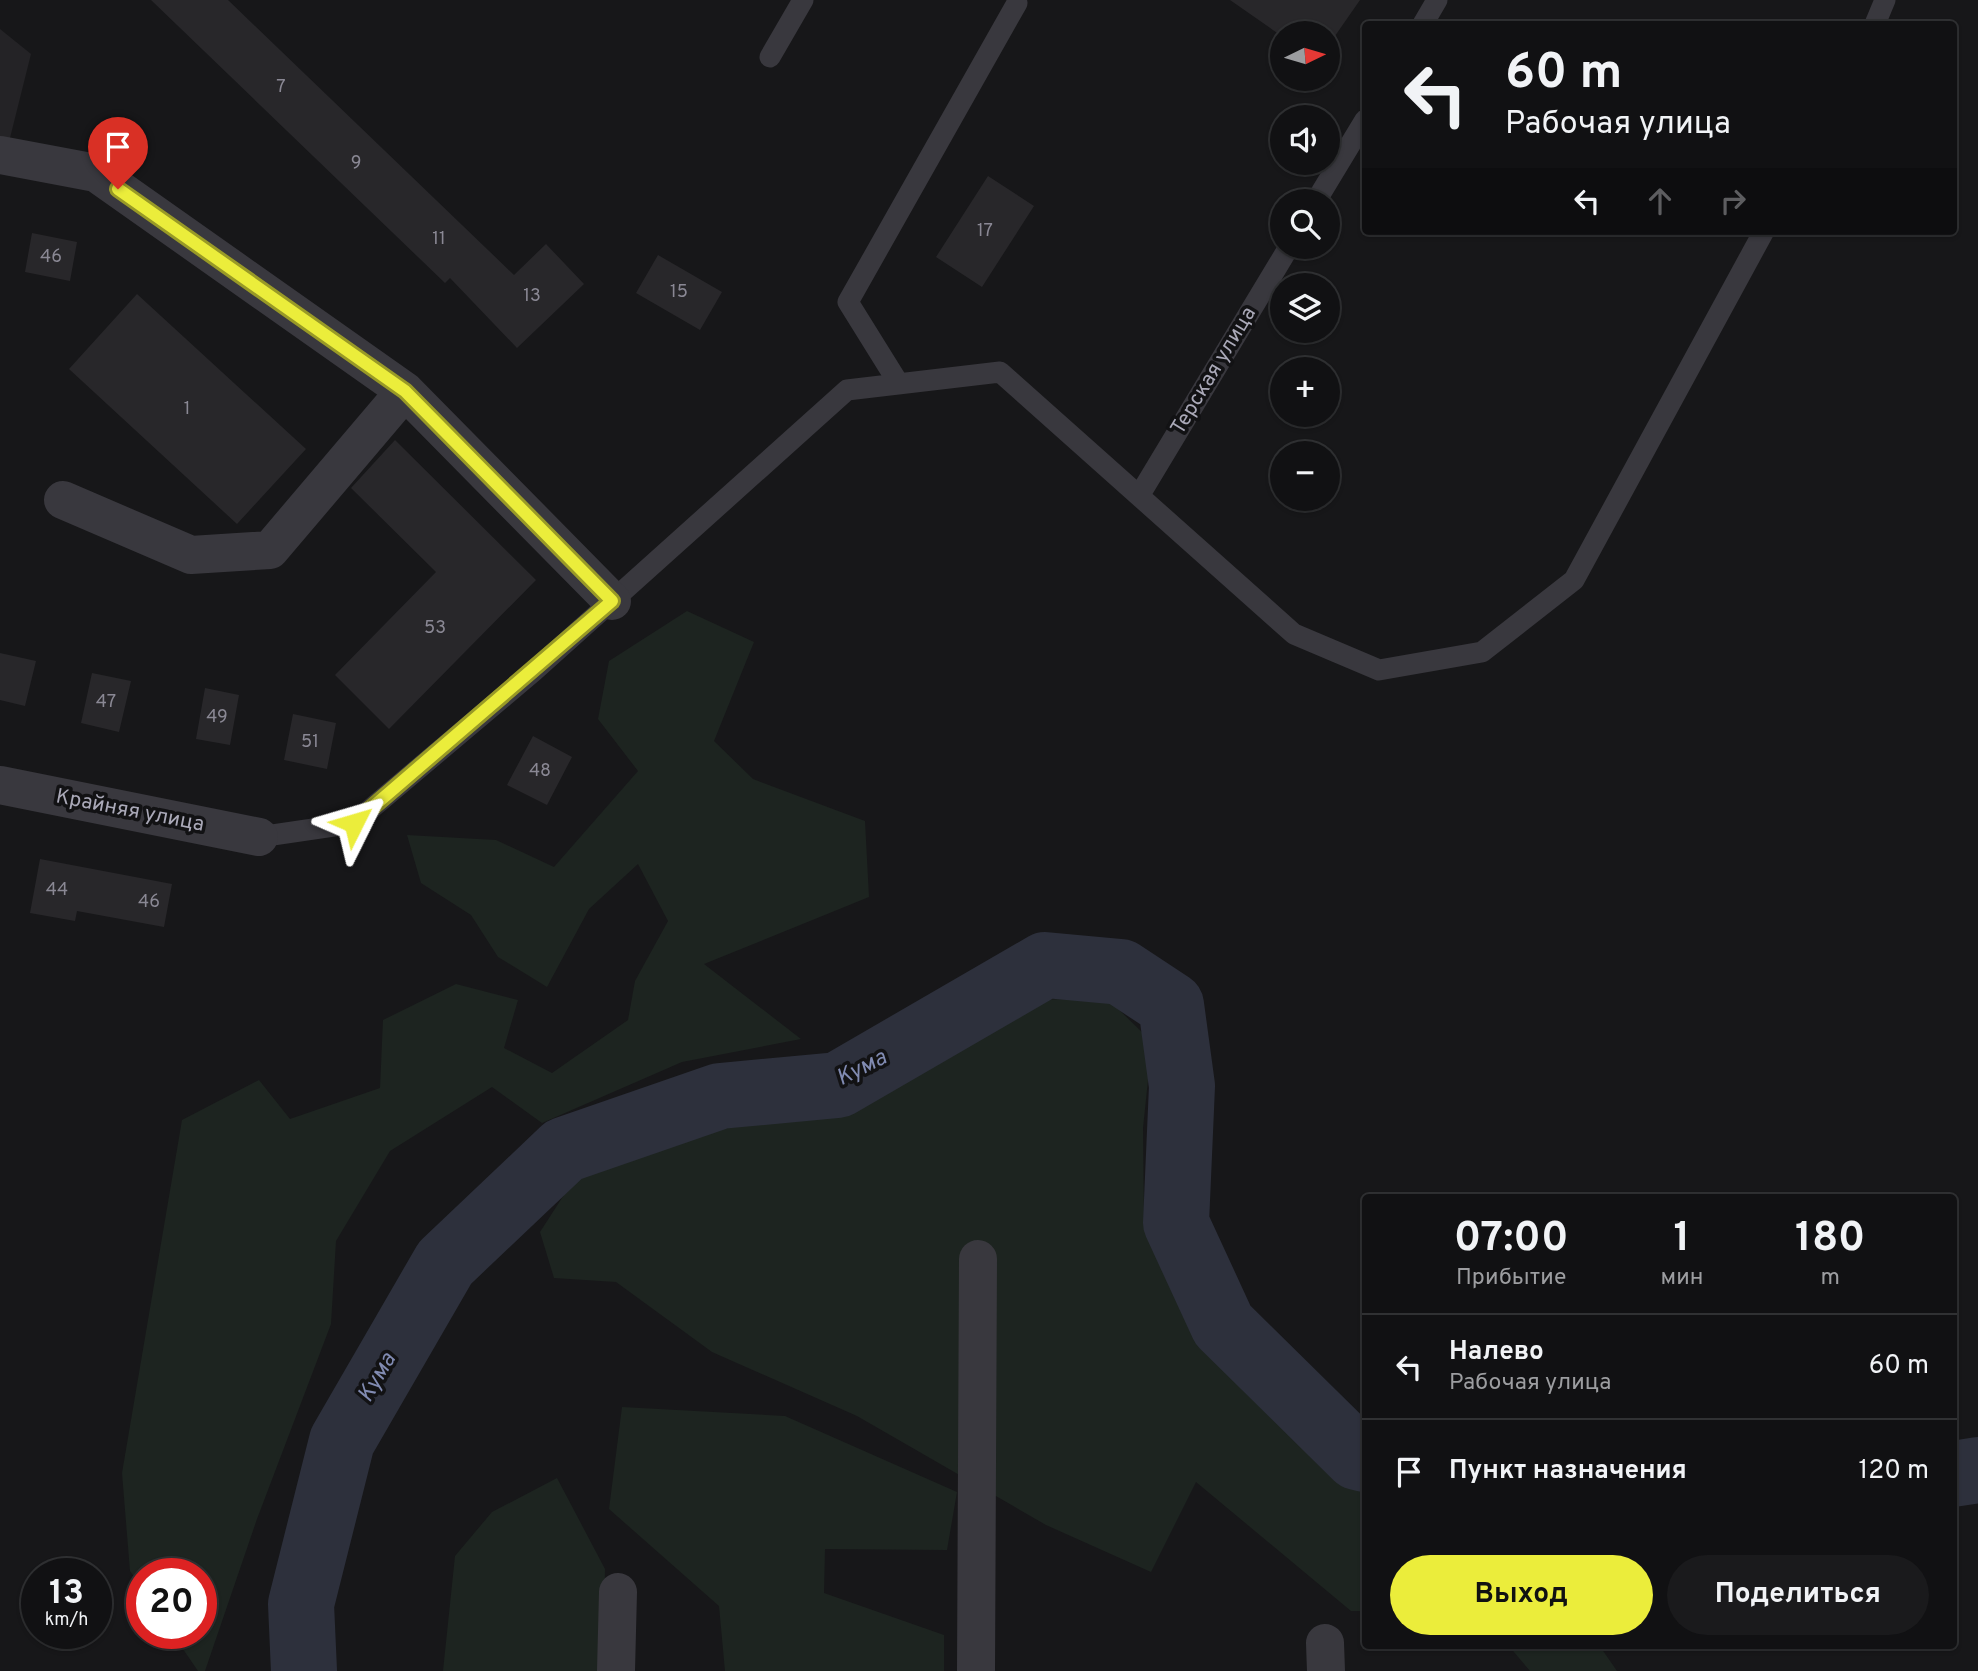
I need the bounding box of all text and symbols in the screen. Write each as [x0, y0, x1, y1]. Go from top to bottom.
north arrow [1270, 21, 1340, 91]
map controls [1270, 21, 1340, 511]
text: 60 m [1505, 44, 1623, 106]
icon: left [1390, 49, 1481, 140]
house number: 7 [276, 76, 286, 99]
button: sound [1270, 105, 1340, 175]
text: Рабочая улица [1505, 105, 1731, 145]
pin [88, 117, 148, 189]
icon: arrive [99, 128, 137, 166]
house number: 9 [351, 152, 361, 175]
icon: left [1568, 182, 1606, 220]
icon: ahead [1641, 182, 1679, 220]
icon: right [1714, 182, 1752, 220]
button: search [1270, 189, 1340, 259]
house number: 17 [977, 220, 993, 243]
house number: 11 [432, 228, 446, 251]
house number: 46 [40, 246, 62, 269]
button: layers [1270, 273, 1340, 343]
house number: 15 [670, 281, 688, 304]
house number: 13 [523, 285, 541, 308]
street label: Терская улица [1165, 302, 1263, 440]
button: + [1270, 357, 1340, 427]
house number: 1 [184, 398, 190, 421]
button: − [1270, 441, 1340, 511]
house number: 53 [424, 617, 446, 640]
house number: 47 [96, 691, 116, 714]
house number: 49 [206, 706, 228, 729]
house number: 51 [301, 731, 319, 754]
house number: 48 [529, 760, 551, 783]
street label: Крайняя улица [53, 783, 207, 839]
position arrow [317, 786, 391, 860]
house number: 44 [46, 879, 68, 902]
house number: 46 [138, 891, 160, 914]
water label: Кума [832, 1044, 892, 1094]
text: 07:00 [1454, 1213, 1569, 1266]
text: 1 [1674, 1213, 1690, 1266]
text: 180 [1795, 1213, 1865, 1266]
text: Прибытие [1456, 1264, 1566, 1293]
text: мин [1660, 1264, 1703, 1293]
text: m [1820, 1264, 1840, 1293]
text: Налево [1449, 1336, 1544, 1369]
water label: Кума [352, 1348, 404, 1408]
icon: left [1390, 1348, 1428, 1386]
text: 60 m [1869, 1350, 1929, 1383]
text: Рабочая улица [1449, 1369, 1611, 1398]
icon: arrive [1390, 1453, 1428, 1491]
text: Пункт назначения [1449, 1455, 1687, 1488]
text: 120 m [1859, 1455, 1929, 1488]
button: Выход [1390, 1555, 1653, 1635]
button: Поделиться [1667, 1555, 1929, 1635]
speed limit sign: 20 [126, 1558, 217, 1649]
text: 13 [49, 1572, 84, 1616]
text: km/h [45, 1609, 88, 1632]

